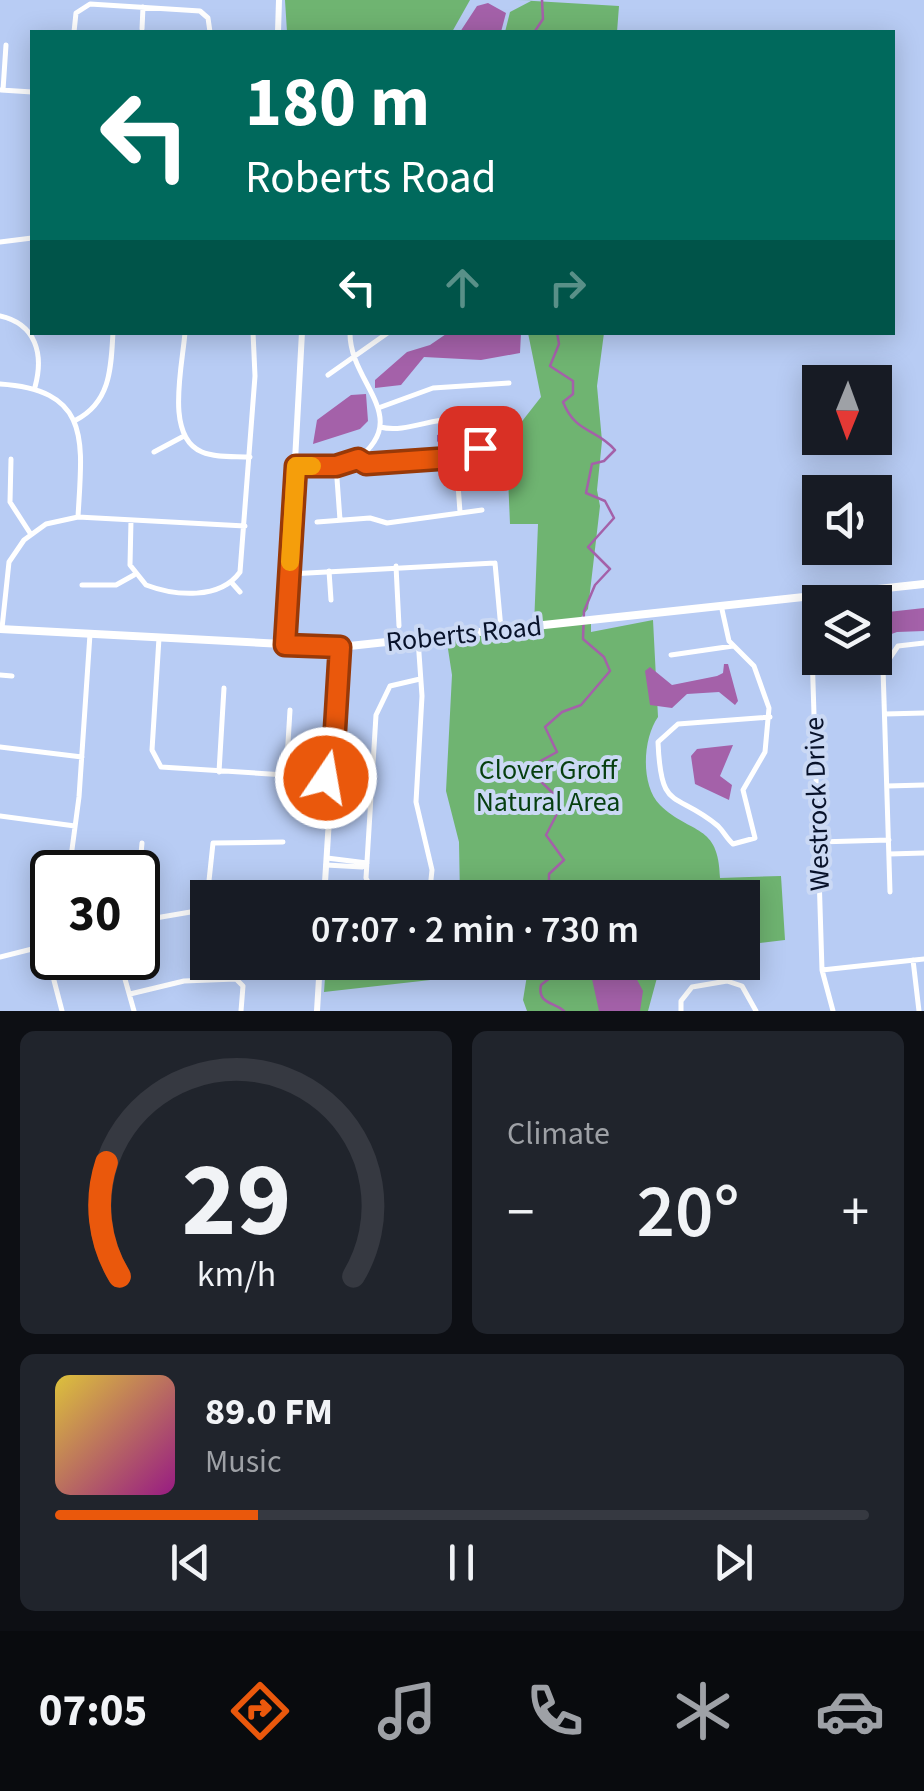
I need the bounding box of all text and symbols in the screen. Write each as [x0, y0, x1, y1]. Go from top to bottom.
text: 180 m [245, 53, 430, 153]
icon: left [80, 70, 210, 200]
text: Roberts Road [245, 146, 497, 210]
icon: left [330, 260, 385, 315]
icon: ahead [435, 260, 490, 315]
icon: right [540, 260, 595, 315]
north arrow [802, 365, 892, 455]
map controls [802, 365, 892, 675]
pin [438, 406, 523, 491]
icon: arrive [453, 421, 508, 476]
button: sound [802, 475, 892, 565]
button: layers [802, 585, 892, 675]
street label: Roberts Road [384, 606, 544, 662]
street label: Westrock Drive [794, 716, 840, 892]
position arrow [274, 726, 378, 830]
park label: Clover Groff Natural Area [476, 750, 620, 822]
speed limit sign: 30 [30, 850, 160, 980]
text: 07:07 · 2 min · 730 m [311, 903, 639, 957]
text: Climate [507, 1111, 610, 1157]
text: 29 [181, 1128, 291, 1276]
text: 20° [636, 1159, 740, 1266]
text: − [507, 1174, 534, 1252]
text: + [842, 1174, 869, 1252]
text: km/h [196, 1249, 276, 1300]
text: 89.0 FM [205, 1385, 333, 1439]
text: Music [205, 1439, 282, 1485]
icon: previous [163, 1535, 218, 1590]
icon: pause [434, 1535, 489, 1590]
icon: next [706, 1535, 761, 1590]
icon: directions [225, 1676, 295, 1746]
icon: music [372, 1676, 442, 1746]
icon: phone [520, 1676, 590, 1746]
icon: climate [668, 1676, 738, 1746]
icon: car [815, 1676, 885, 1746]
text: 07:05 [39, 1679, 147, 1743]

